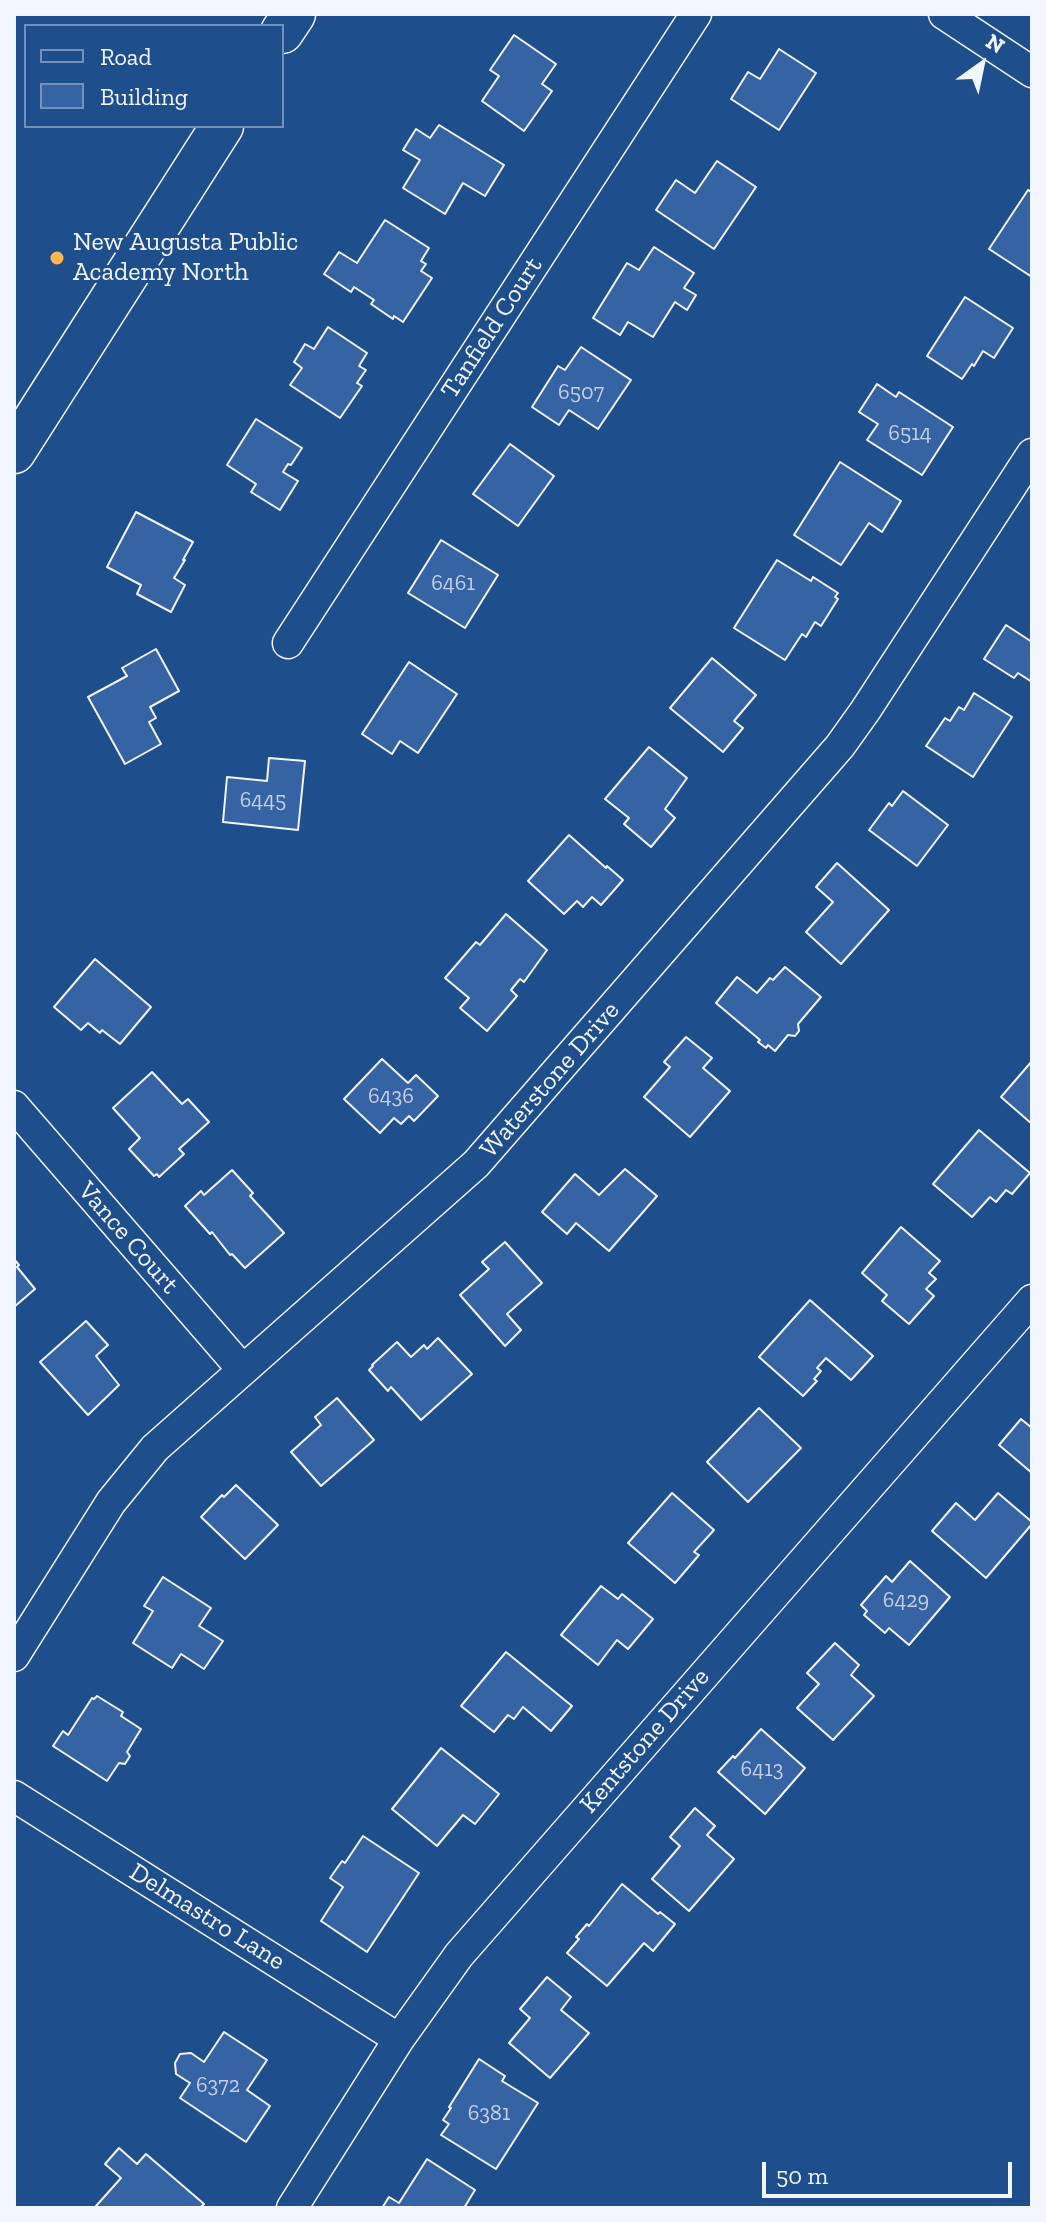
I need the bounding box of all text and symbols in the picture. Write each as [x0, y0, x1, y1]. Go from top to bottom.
legend [24, 24, 284, 128]
north arrow [942, 24, 1022, 104]
text: N [981, 28, 1010, 59]
text: Road [100, 42, 152, 71]
text: Building [100, 82, 188, 111]
place label: New Augusta Public Academy North [73, 227, 298, 288]
marker: New Augusta Public Academy North [48, 249, 66, 267]
street label: Tanfield Court [435, 251, 549, 405]
house number: 6507 [558, 380, 604, 406]
house number: 6514 [888, 421, 932, 447]
house number: 6461 [431, 571, 475, 597]
house number: 6445 [240, 788, 286, 814]
street label: Waterstone Drive [474, 995, 626, 1165]
house number: 6436 [368, 1084, 414, 1110]
street label: Vance Court [71, 1176, 185, 1300]
house number: 6429 [883, 1588, 929, 1614]
street label: Kentstone Drive [574, 1662, 716, 1820]
house number: 6413 [741, 1757, 783, 1783]
street label: Delmastro Lane [123, 1857, 291, 1977]
house number: 6372 [196, 2073, 240, 2099]
house number: 6381 [468, 2101, 510, 2127]
scale bar [766, 2146, 1016, 2196]
text: 50 m [776, 2161, 828, 2190]

